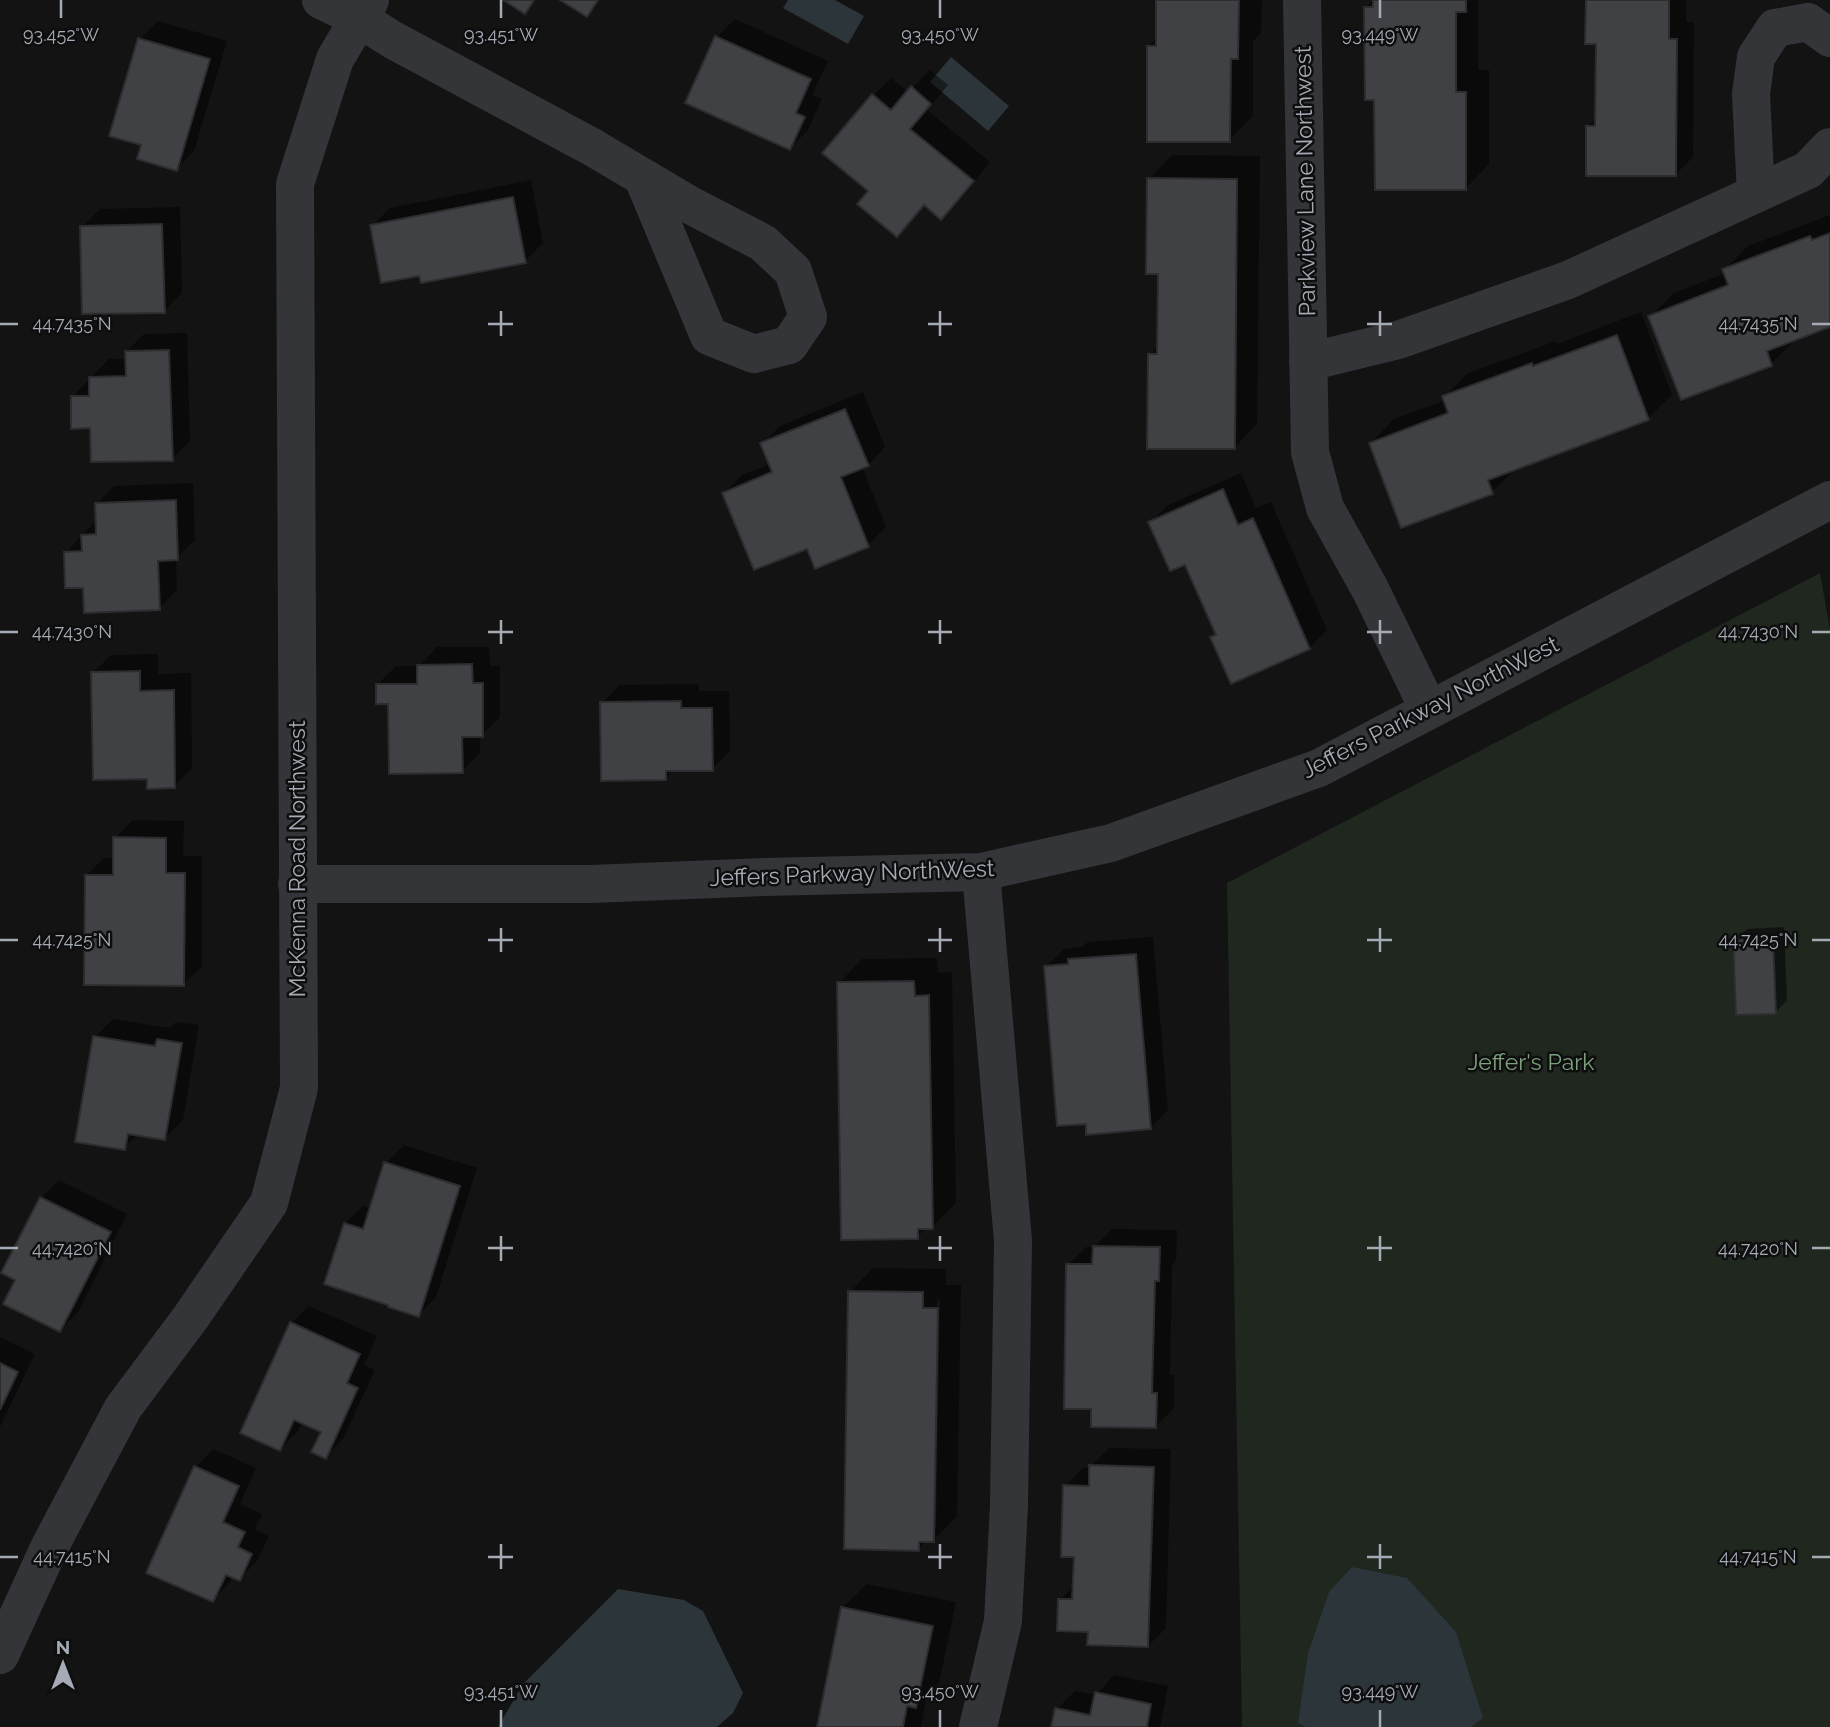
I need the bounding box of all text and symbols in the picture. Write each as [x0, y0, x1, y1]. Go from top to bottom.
text: 93.452°W [23, 24, 99, 45]
text: 93.451°W [464, 24, 538, 45]
text: 93.450°W [901, 24, 979, 45]
text: 93.449°W [1342, 24, 1419, 45]
street label: Parkview Lane Northwest [1289, 45, 1320, 317]
text: 44.7435°N [32, 313, 112, 334]
text: 44.7435°N [1718, 313, 1798, 334]
text: 44.7430°N [32, 621, 112, 642]
text: 44.7430°N [1718, 621, 1798, 642]
street label: Jeffers Parkway NorthWest [1297, 630, 1563, 783]
street label: McKenna Road Northwest [283, 720, 310, 998]
street label: Jeffers Parkway NorthWest [709, 854, 995, 891]
text: 44.7425°N [32, 929, 112, 950]
text: 44.7425°N [1718, 929, 1798, 950]
park label: Jeffer's Park [1467, 1048, 1595, 1075]
text: 44.7420°N [32, 1238, 112, 1259]
text: 44.7420°N [1718, 1238, 1798, 1259]
text: 44.7415°N [33, 1546, 111, 1567]
text: 44.7415°N [1719, 1546, 1797, 1567]
north arrow [28, 1629, 98, 1699]
text: N [56, 1636, 70, 1658]
text: 93.451°W [464, 1681, 538, 1702]
text: 93.450°W [901, 1681, 979, 1702]
text: 93.449°W [1342, 1681, 1419, 1702]

